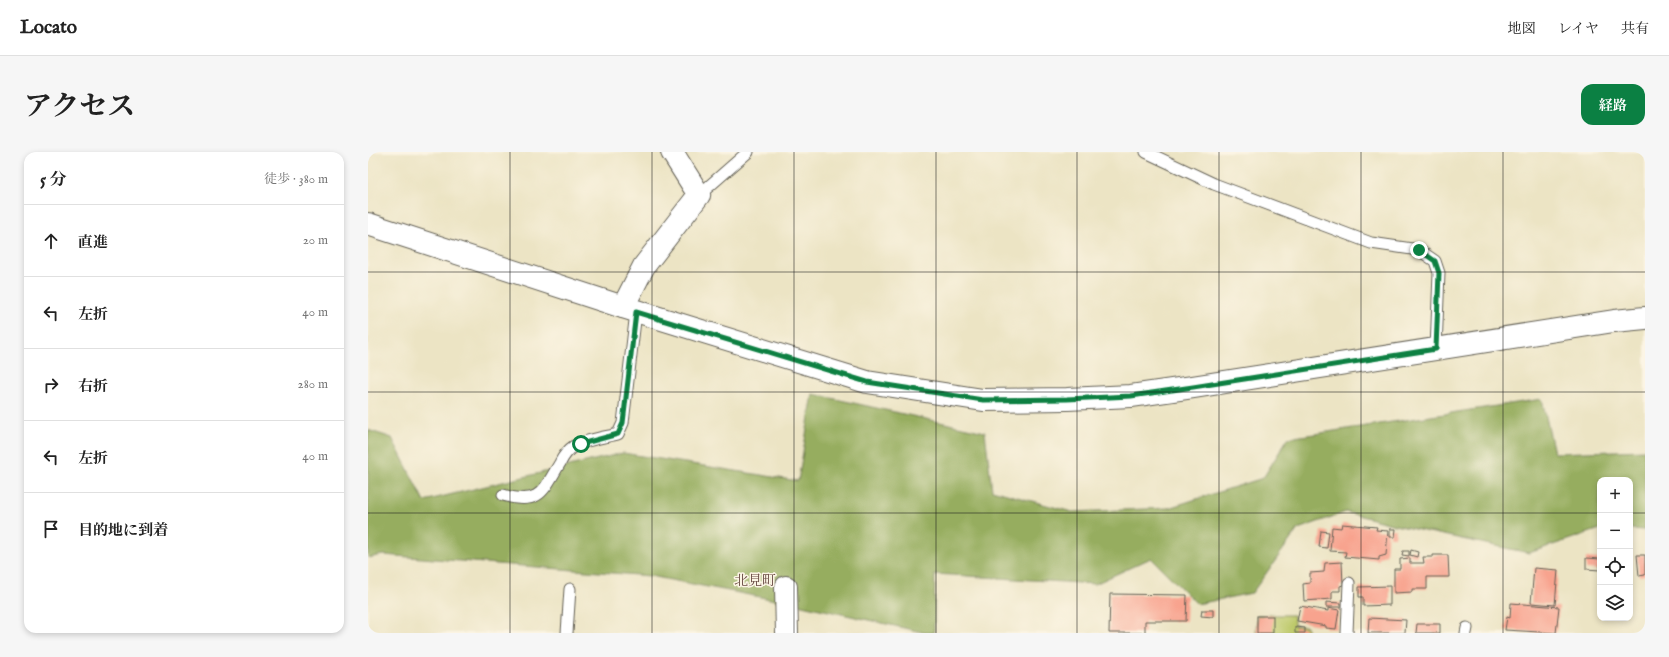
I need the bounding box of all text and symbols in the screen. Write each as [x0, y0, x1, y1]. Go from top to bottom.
text: Locato [20, 16, 77, 40]
text: 地図 [1508, 20, 1536, 38]
text: レイヤ [1558, 20, 1599, 38]
text: 共有 [1621, 20, 1649, 38]
button: 経路 [1581, 84, 1645, 125]
text: アクセス [24, 90, 135, 125]
text: 5 分 [40, 170, 67, 191]
text: 徒歩 · 380 m [264, 171, 328, 188]
icon: ahead [40, 230, 62, 252]
text: 20 m [303, 232, 328, 249]
text: 直進 [78, 233, 108, 252]
route end [1410, 241, 1428, 259]
icon: left [40, 302, 62, 324]
text: 40 m [302, 304, 328, 321]
text: 左折 [78, 305, 108, 324]
icon: right [40, 374, 62, 396]
text: 280 m [298, 376, 328, 393]
text: 右折 [78, 377, 108, 396]
route start [572, 435, 590, 453]
icon: left [40, 446, 62, 468]
text: 40 m [302, 448, 328, 465]
text: 左折 [78, 449, 108, 468]
map controls [1597, 477, 1633, 621]
button: + [1597, 477, 1633, 513]
button: − [1597, 513, 1633, 549]
icon: arrive [40, 518, 62, 540]
text: 目的地に到着 [78, 521, 168, 540]
button: locate [1597, 549, 1633, 585]
district label: 北見町 [734, 572, 776, 590]
button: layers [1597, 585, 1633, 621]

